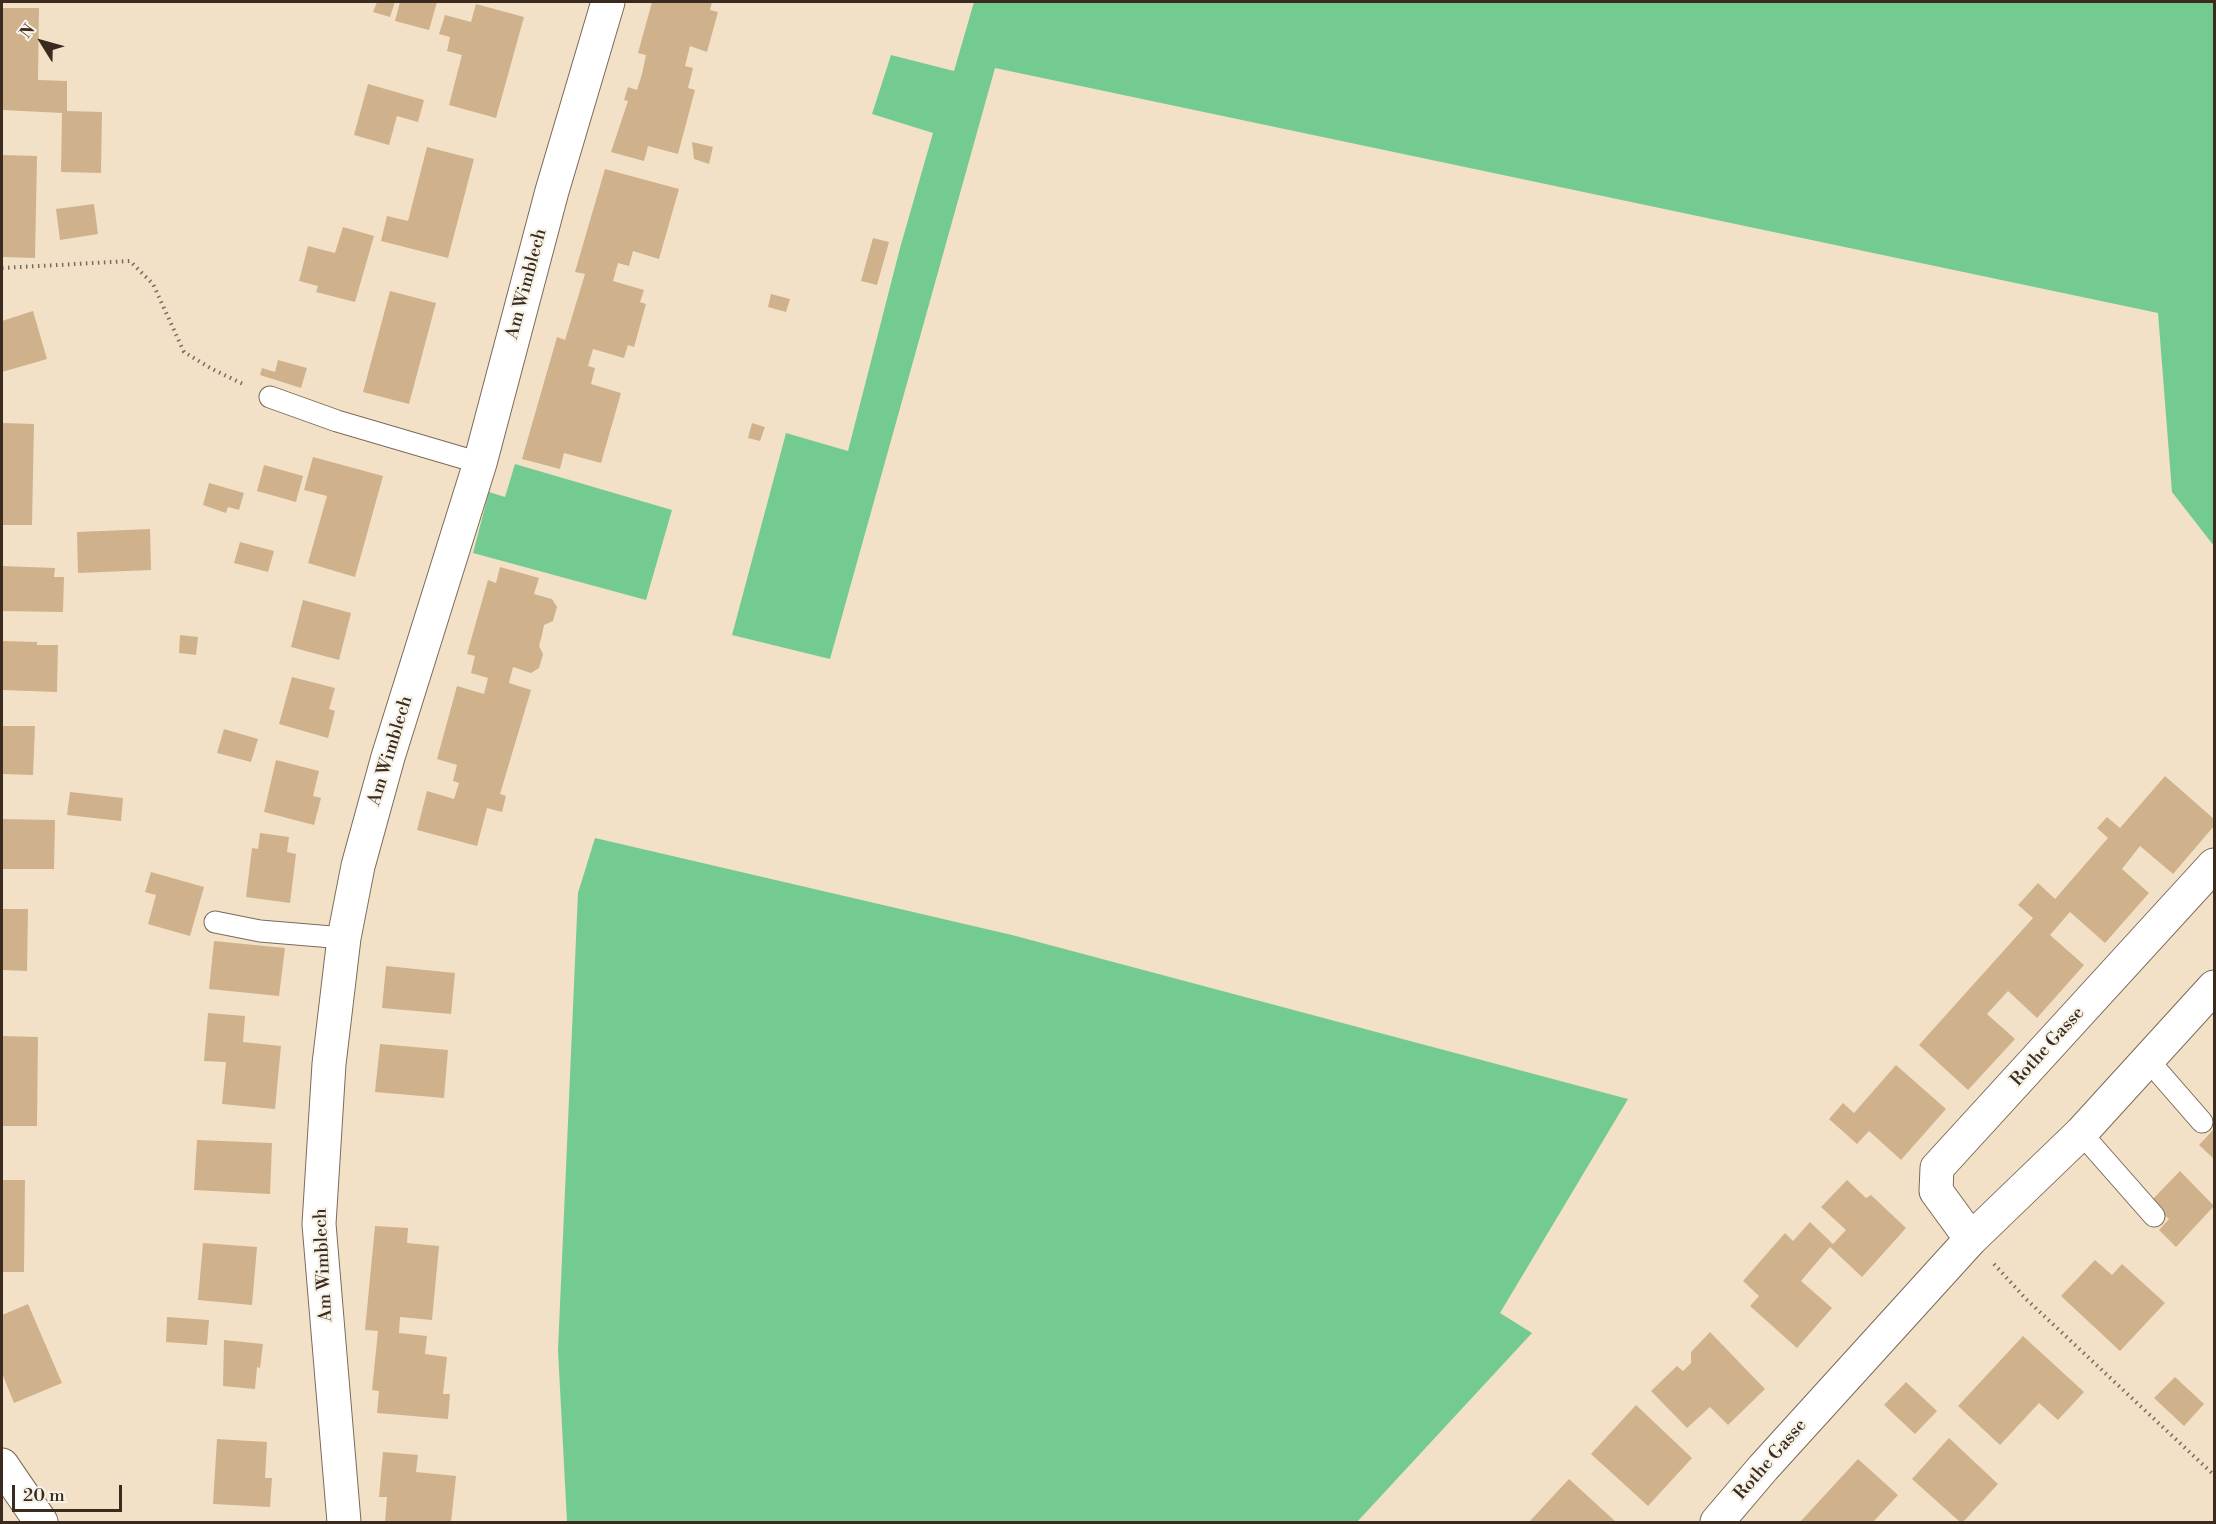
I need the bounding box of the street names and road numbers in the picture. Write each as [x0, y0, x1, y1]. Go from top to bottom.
street label: Am Wimblech [502, 226, 552, 342]
street label: Am Wimblech [364, 694, 418, 808]
street label: Rothe Gasse [2007, 1003, 2089, 1091]
street label: Am Wimblech [310, 1208, 338, 1322]
street label: Rothe Gasse [1730, 1415, 1812, 1505]

